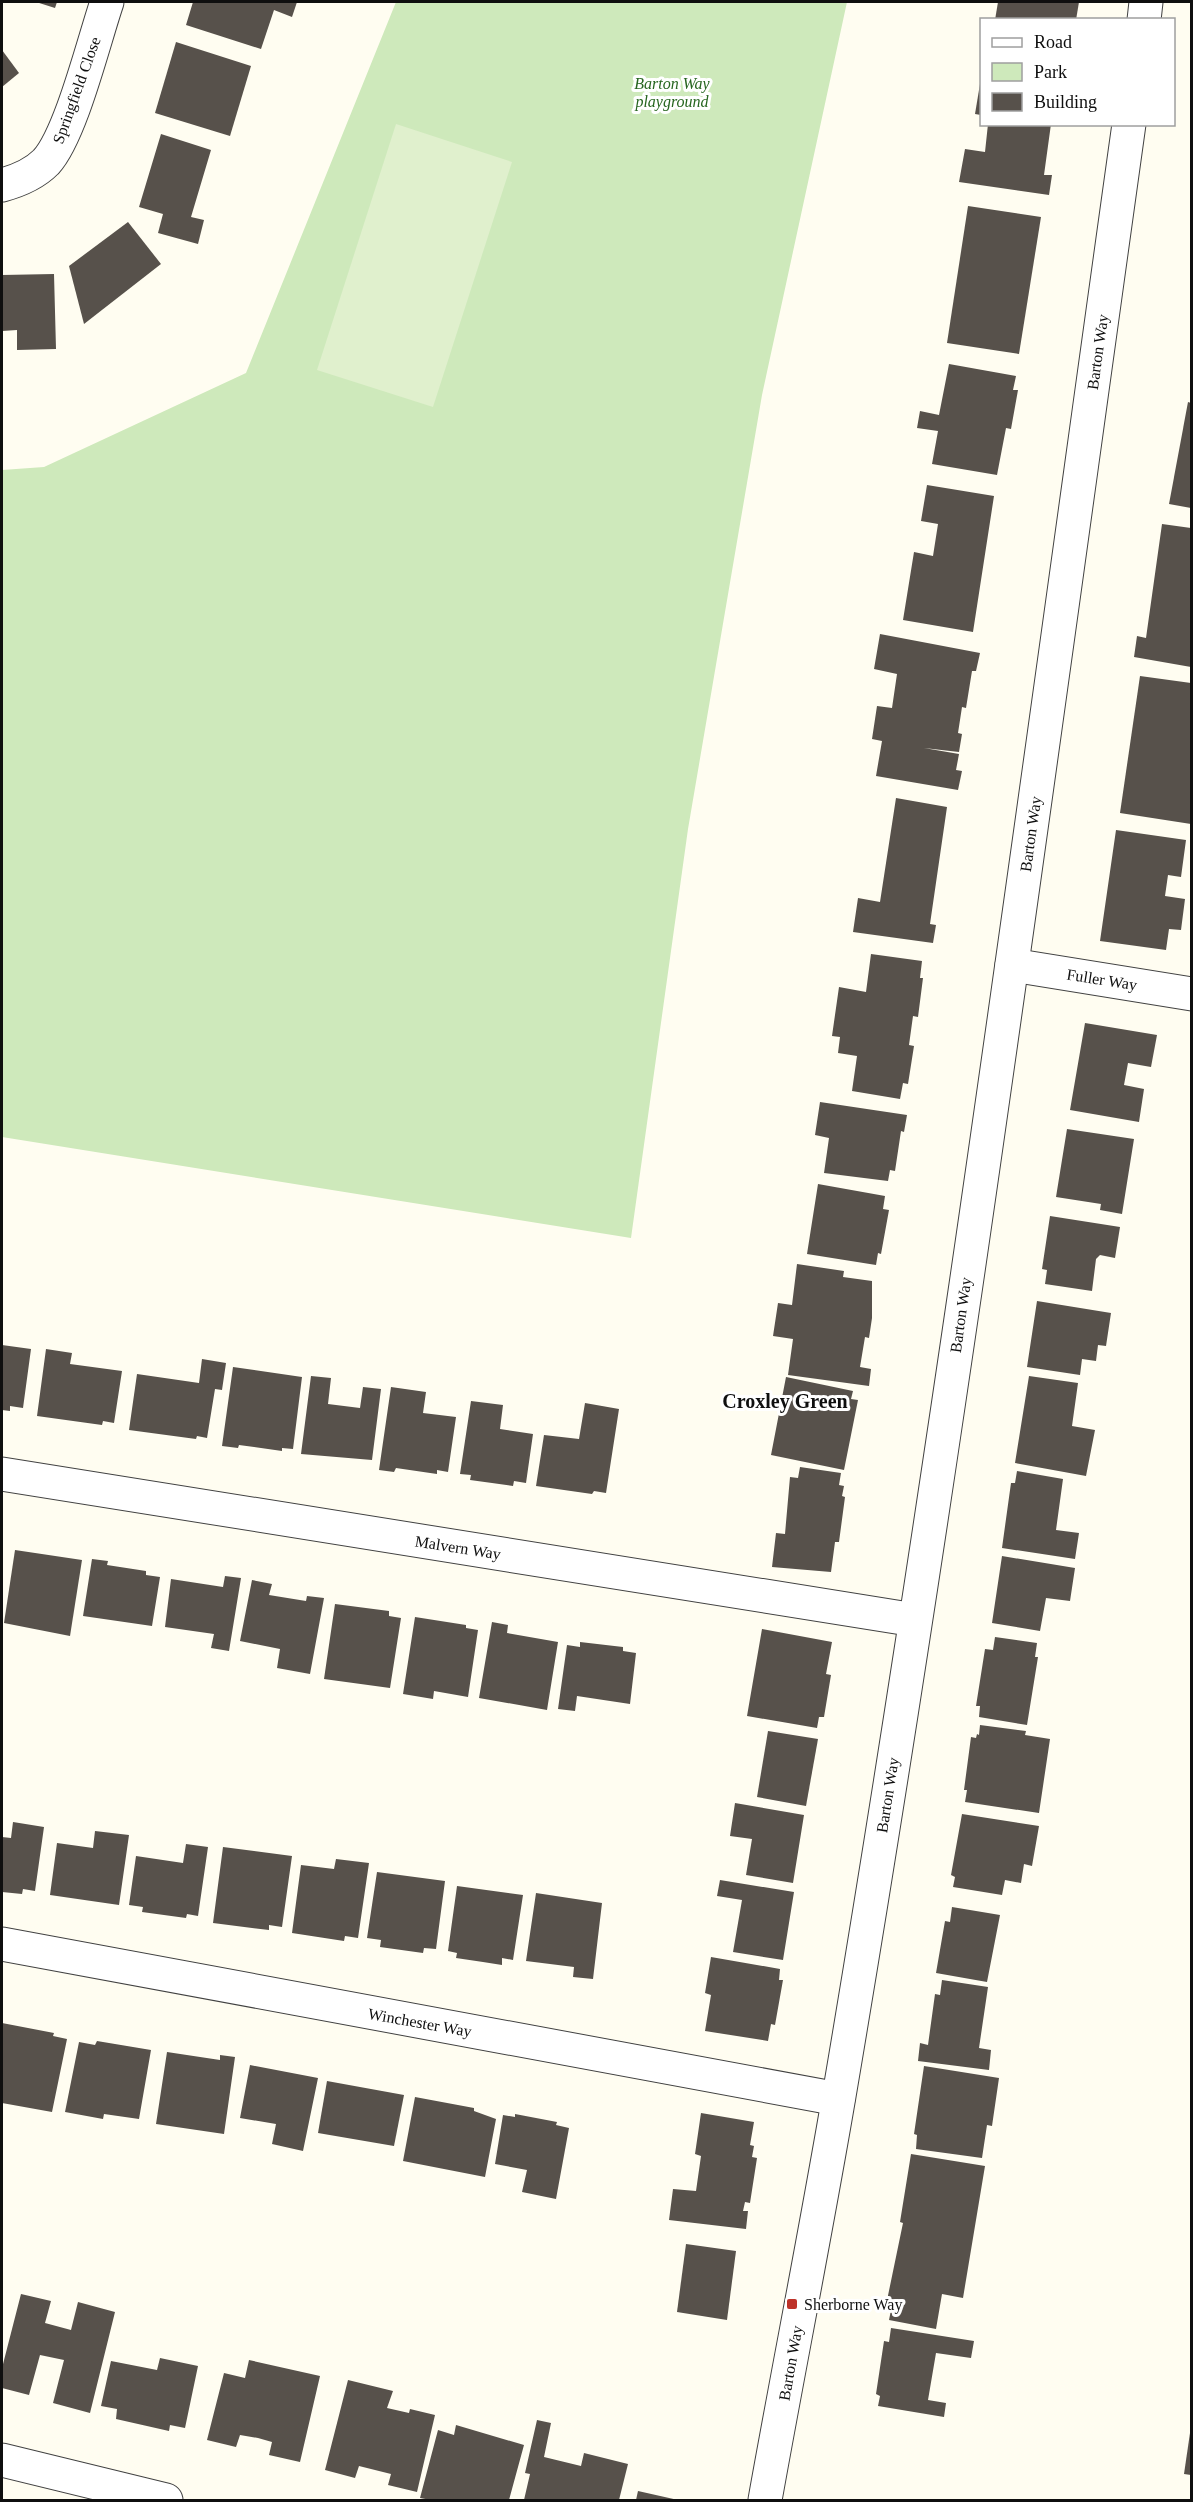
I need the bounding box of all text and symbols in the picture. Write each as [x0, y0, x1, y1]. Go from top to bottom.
legend [980, 18, 1175, 126]
text: Road [1034, 32, 1072, 52]
street label: Springfield Close [49, 34, 105, 146]
text: Park [1034, 62, 1067, 82]
park label: Barton Way playground [634, 75, 711, 111]
text: Building [1034, 92, 1097, 112]
street label: Barton Way [1084, 313, 1112, 391]
street label: Barton Way [1017, 795, 1045, 873]
street label: Fuller Way [1065, 966, 1138, 994]
street label: Barton Way [947, 1276, 975, 1354]
district label: Croxley Green [722, 1390, 848, 1413]
street label: Malvern Way [414, 1532, 502, 1564]
street label: Barton Way [873, 1756, 903, 1834]
street label: Winchester Way [367, 2005, 473, 2041]
place label: Sherborne Way [804, 2296, 902, 2314]
marker: Sherborne Way [785, 2297, 799, 2311]
street label: Barton Way [776, 2324, 806, 2402]

